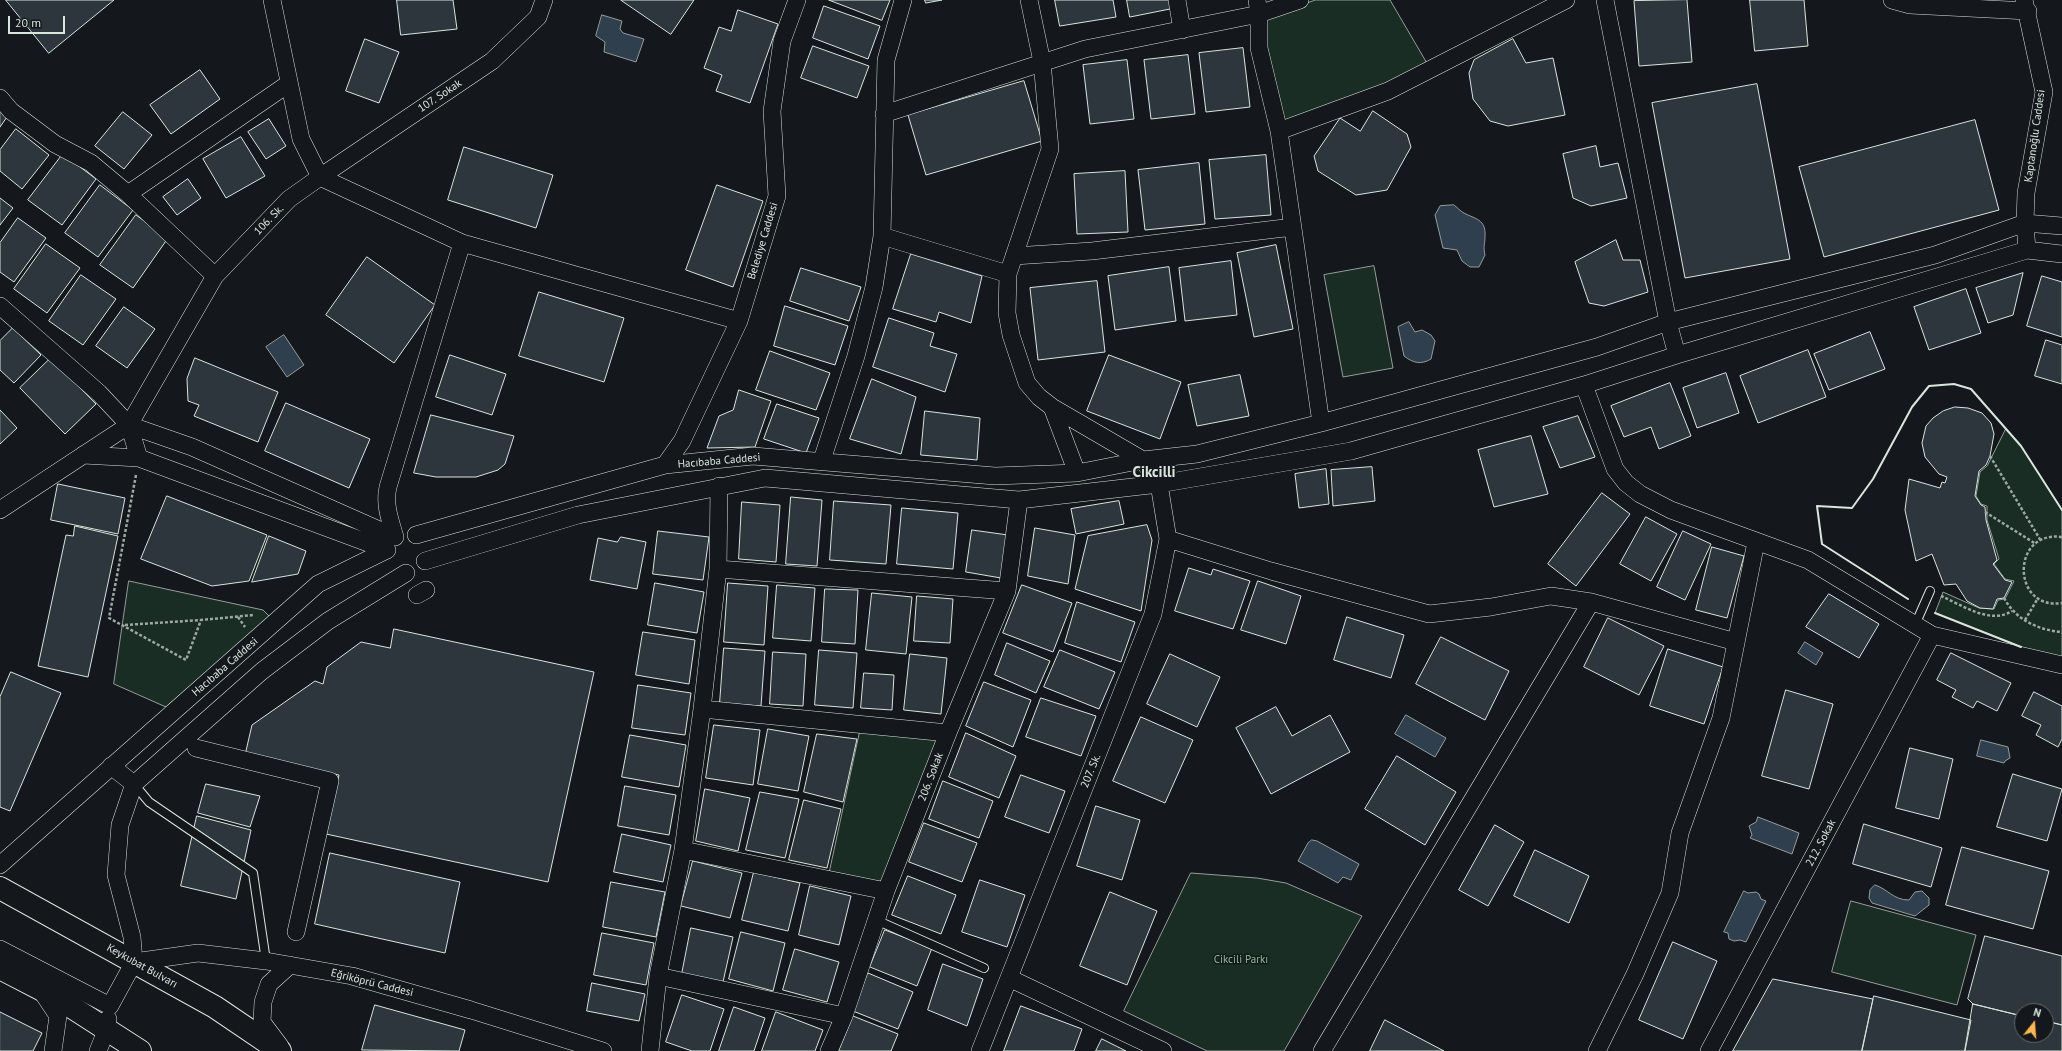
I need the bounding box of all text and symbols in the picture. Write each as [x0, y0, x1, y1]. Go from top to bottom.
scale bar [10, 8, 67, 34]
text: 20 m [15, 15, 41, 30]
street label: 107. Sokak [416, 77, 464, 115]
street label: Kaptanoğlu Caddesi [2022, 89, 2048, 183]
street label: Belediye Caddesi [745, 201, 781, 281]
street label: 106. Sk. [251, 202, 287, 238]
street label: Hacıbaba Caddesi [677, 451, 761, 471]
district label: Cikcilli [1133, 464, 1175, 482]
street label: Hacıbaba Caddesi [189, 635, 261, 699]
street label: 206. Sokak [916, 751, 946, 803]
street label: 207. Sk. [1078, 752, 1104, 790]
street label: 212. Sokak [1803, 817, 1839, 869]
street label: Keykubat Bulvarı [104, 941, 180, 991]
park label: Cikcili Parkı [1214, 953, 1268, 967]
street label: Eğriköprü Caddesi [329, 966, 415, 1000]
north arrow [2014, 1003, 2054, 1043]
text: N [2032, 1005, 2043, 1020]

